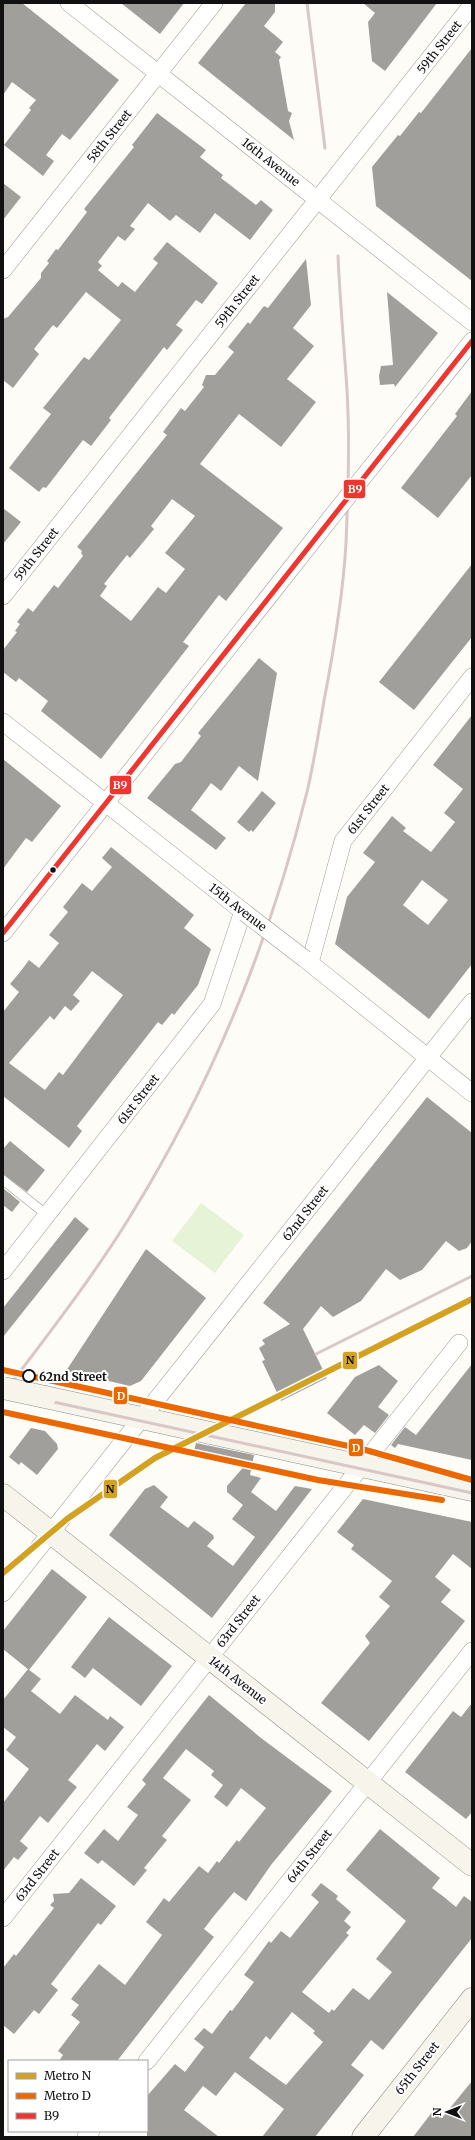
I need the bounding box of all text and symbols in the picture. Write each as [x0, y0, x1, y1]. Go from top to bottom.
street label: 59th Street [414, 17, 465, 77]
street label: 58th Street [84, 106, 135, 166]
street label: 16th Avenue [239, 135, 303, 189]
street label: 59th Street [212, 271, 263, 331]
line badge: B9 [343, 479, 366, 499]
text: B9 [348, 482, 362, 496]
street label: 59th Street [11, 524, 62, 584]
line badge: B9 [109, 775, 132, 795]
text: B9 [113, 778, 127, 792]
street label: 61st Street [344, 781, 392, 837]
unlabelled marker [48, 865, 58, 875]
street label: 15th Avenue [206, 880, 270, 934]
street label: 61st Street [114, 1071, 162, 1127]
street label: 62nd Street [279, 1182, 331, 1244]
line badge: N [342, 1351, 358, 1370]
text: N [346, 1353, 355, 1367]
marker: 62nd Street [22, 1369, 36, 1383]
place label: 62nd Street [39, 1369, 107, 1384]
line badge: D [113, 1386, 128, 1405]
text: D [117, 1389, 126, 1403]
line badge: D [348, 1438, 364, 1457]
text: D [352, 1441, 361, 1455]
line badge: N [103, 1479, 118, 1499]
text: N [106, 1482, 115, 1496]
street label: 63rd Street [213, 1591, 263, 1650]
street label: 14th Avenue [206, 1653, 270, 1707]
street label: 64th Street [283, 1826, 335, 1886]
street label: 63rd Street [12, 1845, 62, 1904]
street label: 65th Street [392, 2038, 443, 2097]
legend [8, 2060, 148, 2132]
text: Metro N [44, 2068, 92, 2083]
text: Metro D [44, 2088, 91, 2103]
north arrow [427, 2092, 467, 2132]
text: N [430, 2107, 444, 2116]
text: B9 [44, 2108, 59, 2123]

